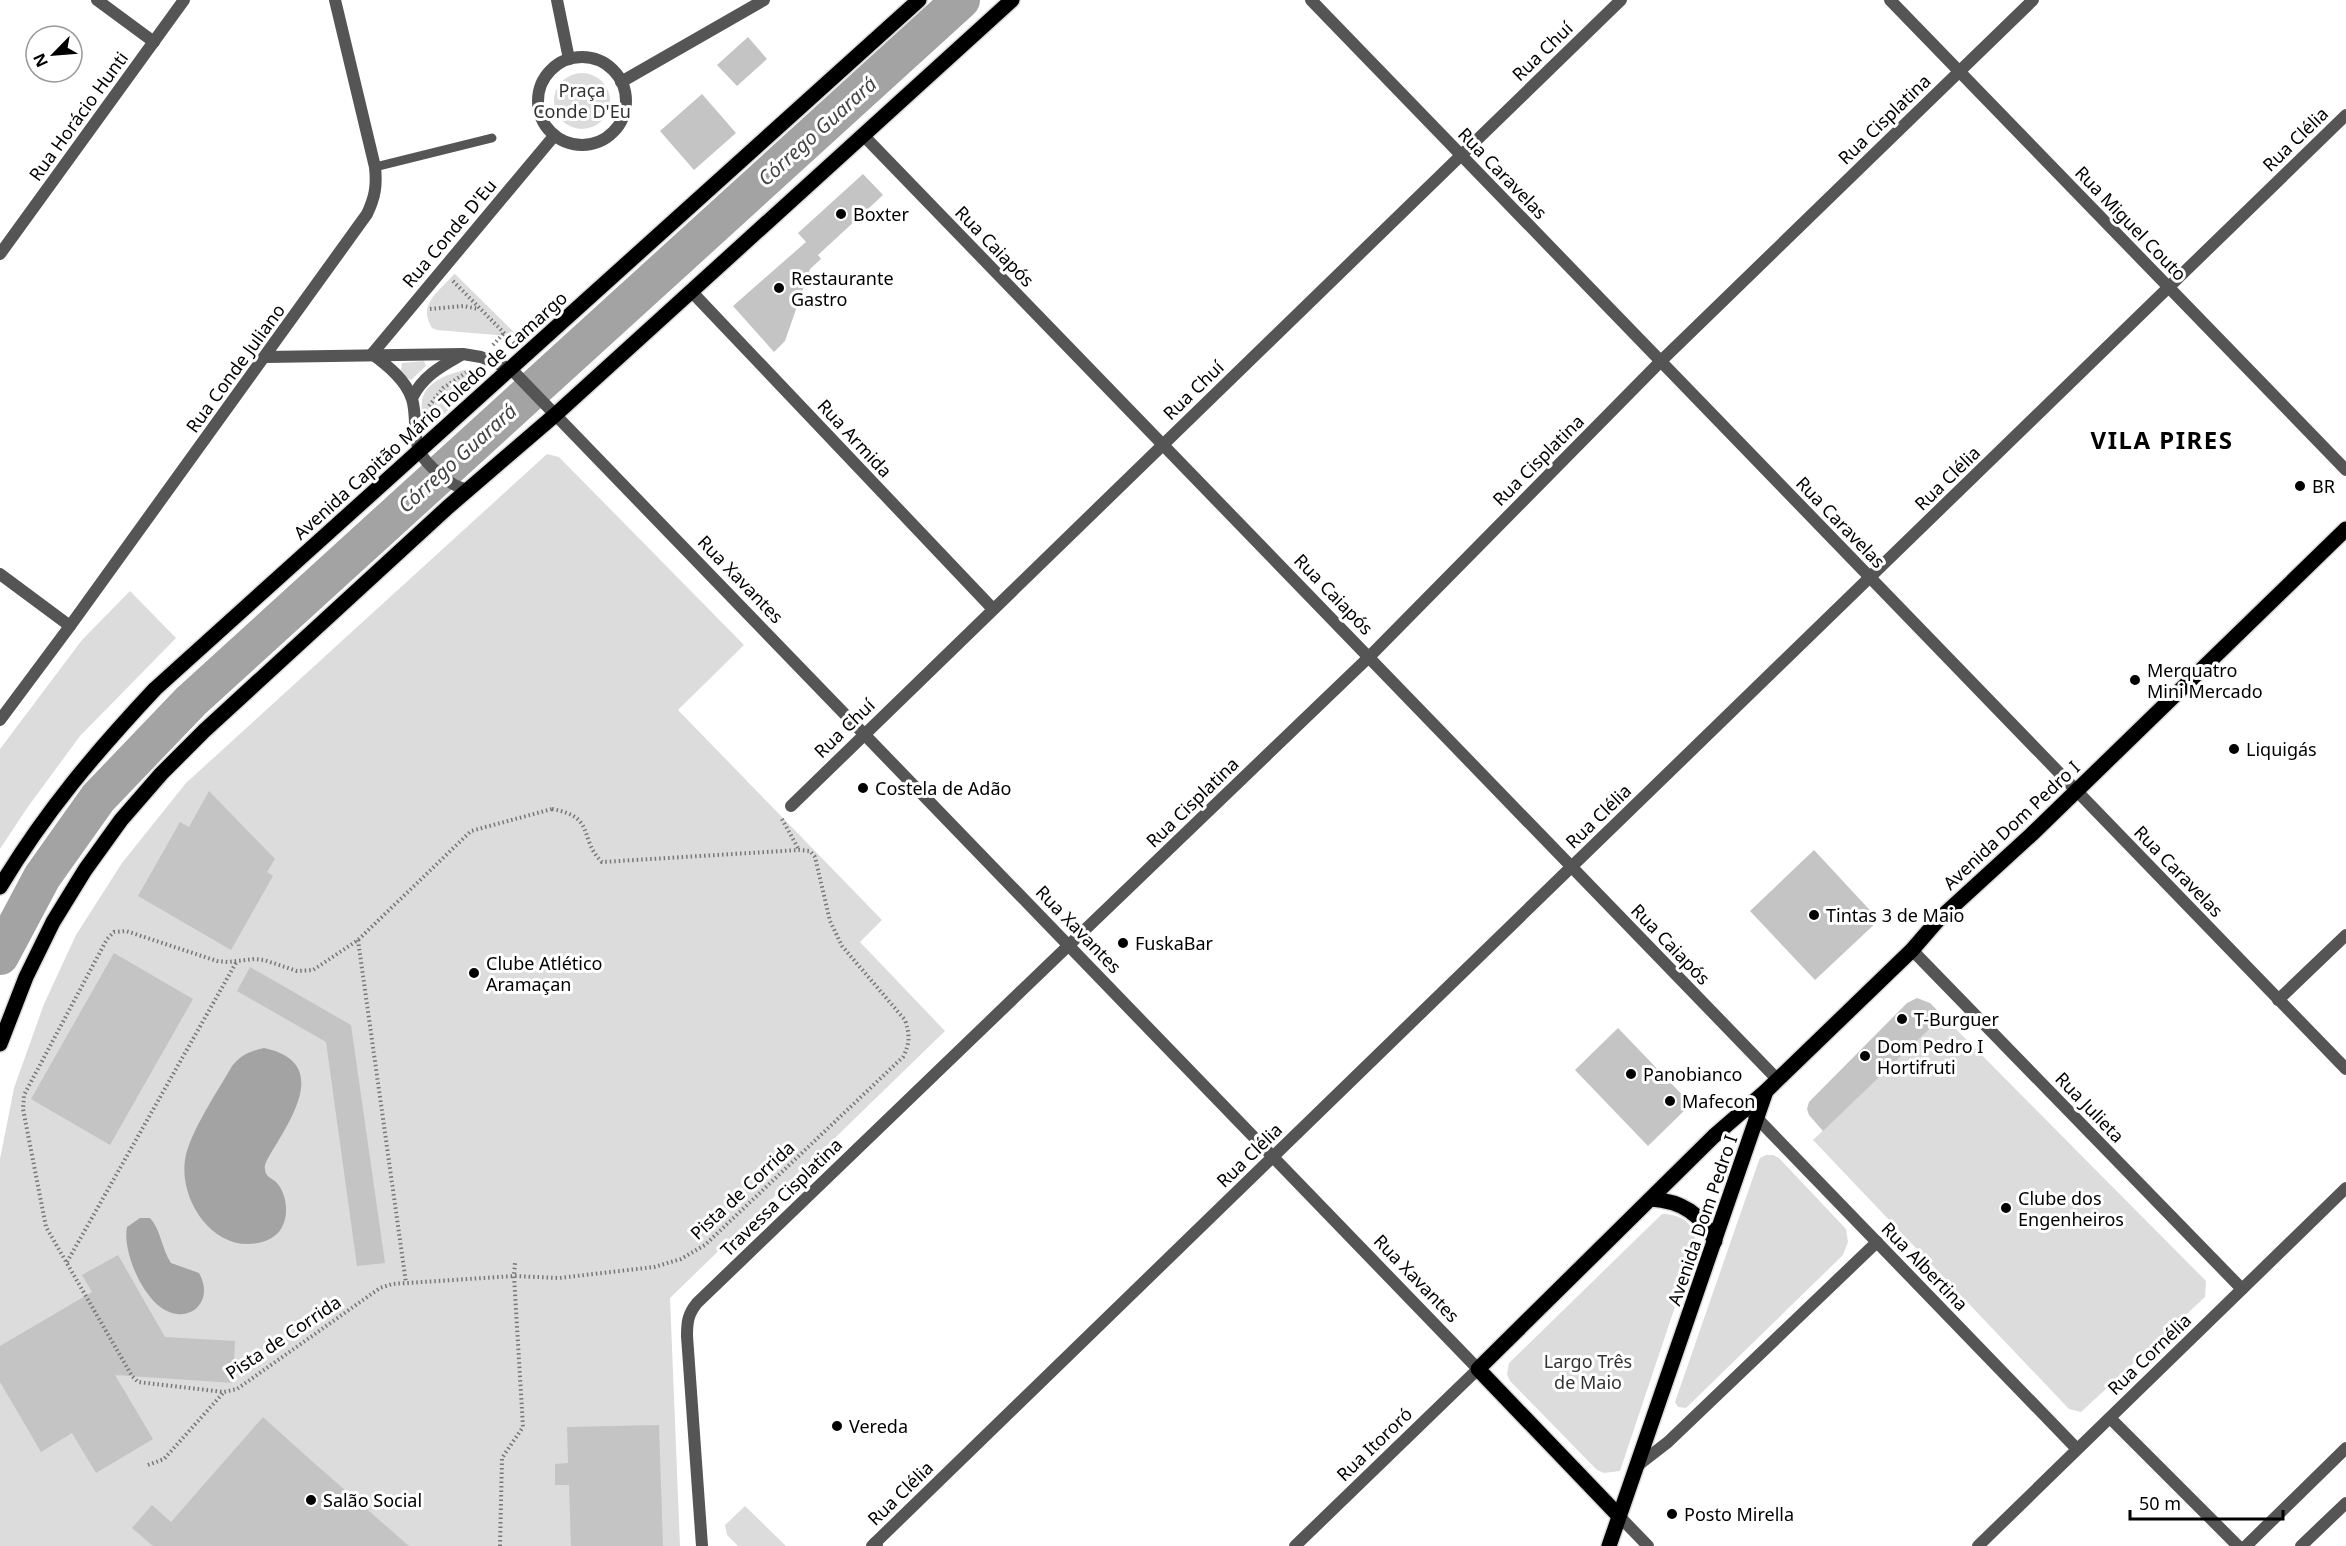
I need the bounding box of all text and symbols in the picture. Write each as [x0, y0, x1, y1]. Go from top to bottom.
street label: Rua Chuí [1507, 16, 1578, 86]
north arrow [24, 24, 84, 84]
street label: Rua Horácio Hunti [23, 47, 133, 185]
text: N [28, 50, 53, 71]
street label: Rua Cisplatina [1833, 69, 1935, 169]
water label: Córrego Guarará [752, 70, 882, 192]
park label: Praça Conde D'Eu [533, 78, 631, 123]
street label: Rua Clélia [2257, 102, 2333, 176]
street label: Rua Caravelas [1453, 122, 1553, 224]
street label: Rua Miguel Couto [2070, 161, 2192, 285]
street label: Rua Conde D'Eu [397, 174, 501, 292]
street label: Rua Caiapós [950, 200, 1040, 292]
place label: Boxter [853, 202, 909, 226]
marker: Boxter [834, 207, 848, 221]
place label: Restaurante Gastro [791, 266, 894, 311]
marker: Restaurante Gastro [772, 281, 786, 295]
street label: Avenida Capitão Mário Toledo de Camargo [288, 285, 572, 545]
street label: Rua Conde Juliano [180, 299, 290, 437]
street label: Rua Chuí [1158, 355, 1229, 425]
street label: Rua Armida [813, 394, 897, 482]
water label: Córrego Guarará [392, 397, 522, 519]
street label: Rua Cisplatina [1487, 409, 1589, 511]
district label: VILA PIRES [2091, 423, 2233, 456]
street label: Rua Clélia [1909, 441, 1985, 515]
street label: Rua Caravelas [1791, 471, 1891, 573]
place label: BR [2312, 474, 2335, 498]
marker: BR [2293, 479, 2307, 493]
street label: Rua Xavantes [693, 530, 789, 628]
street label: Rua Caiapós [1289, 548, 1379, 640]
place label: Merquatro Mini Mercado [2147, 658, 2263, 703]
marker: Merquatro Mini Mercado [2128, 673, 2142, 687]
street label: Rua Chuí [809, 693, 880, 763]
place label: Liquigás [2246, 737, 2317, 761]
marker: Liquigás [2227, 742, 2241, 756]
street label: Rua Cisplatina [1141, 752, 1243, 852]
street label: Avenida Dom Pedro I [1937, 755, 2085, 895]
place label: Costela de Adão [875, 776, 1011, 800]
street label: Rua Clélia [1560, 779, 1636, 853]
marker: Costela de Adão [856, 781, 870, 795]
street label: Rua Caravelas [2129, 820, 2229, 922]
street label: Rua Xavantes [1031, 880, 1127, 978]
street label: Rua Caiapós [1626, 898, 1716, 990]
place label: Tintas 3 de Maio [1826, 903, 1965, 927]
marker: Tintas 3 de Maio [1807, 908, 1821, 922]
place label: FuskaBar [1135, 931, 1214, 955]
marker: FuskaBar [1116, 936, 1130, 950]
place label: Clube Atlético Aramaçan [486, 951, 603, 996]
marker: Clube Atlético Aramaçan [467, 966, 481, 980]
place label: T-Burguer [1914, 1007, 2000, 1031]
marker: T-Burguer [1895, 1012, 1909, 1026]
place label: Dom Pedro I Hortifruti [1877, 1034, 1983, 1079]
marker: Dom Pedro I Hortifruti [1858, 1049, 1872, 1063]
place label: Panobianco [1643, 1062, 1742, 1086]
marker: Panobianco [1624, 1067, 1638, 1081]
street label: Rua Julieta [2050, 1067, 2130, 1147]
place label: Mafecon [1682, 1089, 1755, 1113]
marker: Mafecon [1663, 1094, 1677, 1108]
street label: Rua Clélia [1211, 1118, 1287, 1192]
street label: Avenida Dom Pedro I [1662, 1132, 1742, 1308]
street label: Travessa Cisplatina [715, 1133, 847, 1261]
street label: Pista de Corrida [685, 1135, 799, 1245]
place label: Clube dos Engenheiros [2018, 1186, 2124, 1231]
marker: Clube dos Engenheiros [1999, 1201, 2013, 1215]
street label: Rua Albertina [1877, 1217, 1973, 1315]
street label: Rua Xavantes [1369, 1229, 1465, 1327]
street label: Pista de Corrida [221, 1290, 345, 1384]
street label: Rua Cornélia [2102, 1308, 2196, 1400]
park label: Largo Três de Maio [1544, 1349, 1632, 1394]
street label: Rua Itororó [1331, 1402, 1417, 1486]
place label: Vereda [849, 1414, 908, 1438]
marker: Vereda [830, 1419, 844, 1433]
street label: Rua Clélia [862, 1456, 938, 1530]
scale bar [2130, 1483, 2283, 1521]
place label: Salão Social [323, 1488, 422, 1512]
text: 50 m [2139, 1491, 2181, 1515]
marker: Salão Social [304, 1493, 318, 1507]
place label: Posto Mirella [1684, 1502, 1794, 1526]
marker: Posto Mirella [1665, 1507, 1679, 1521]

